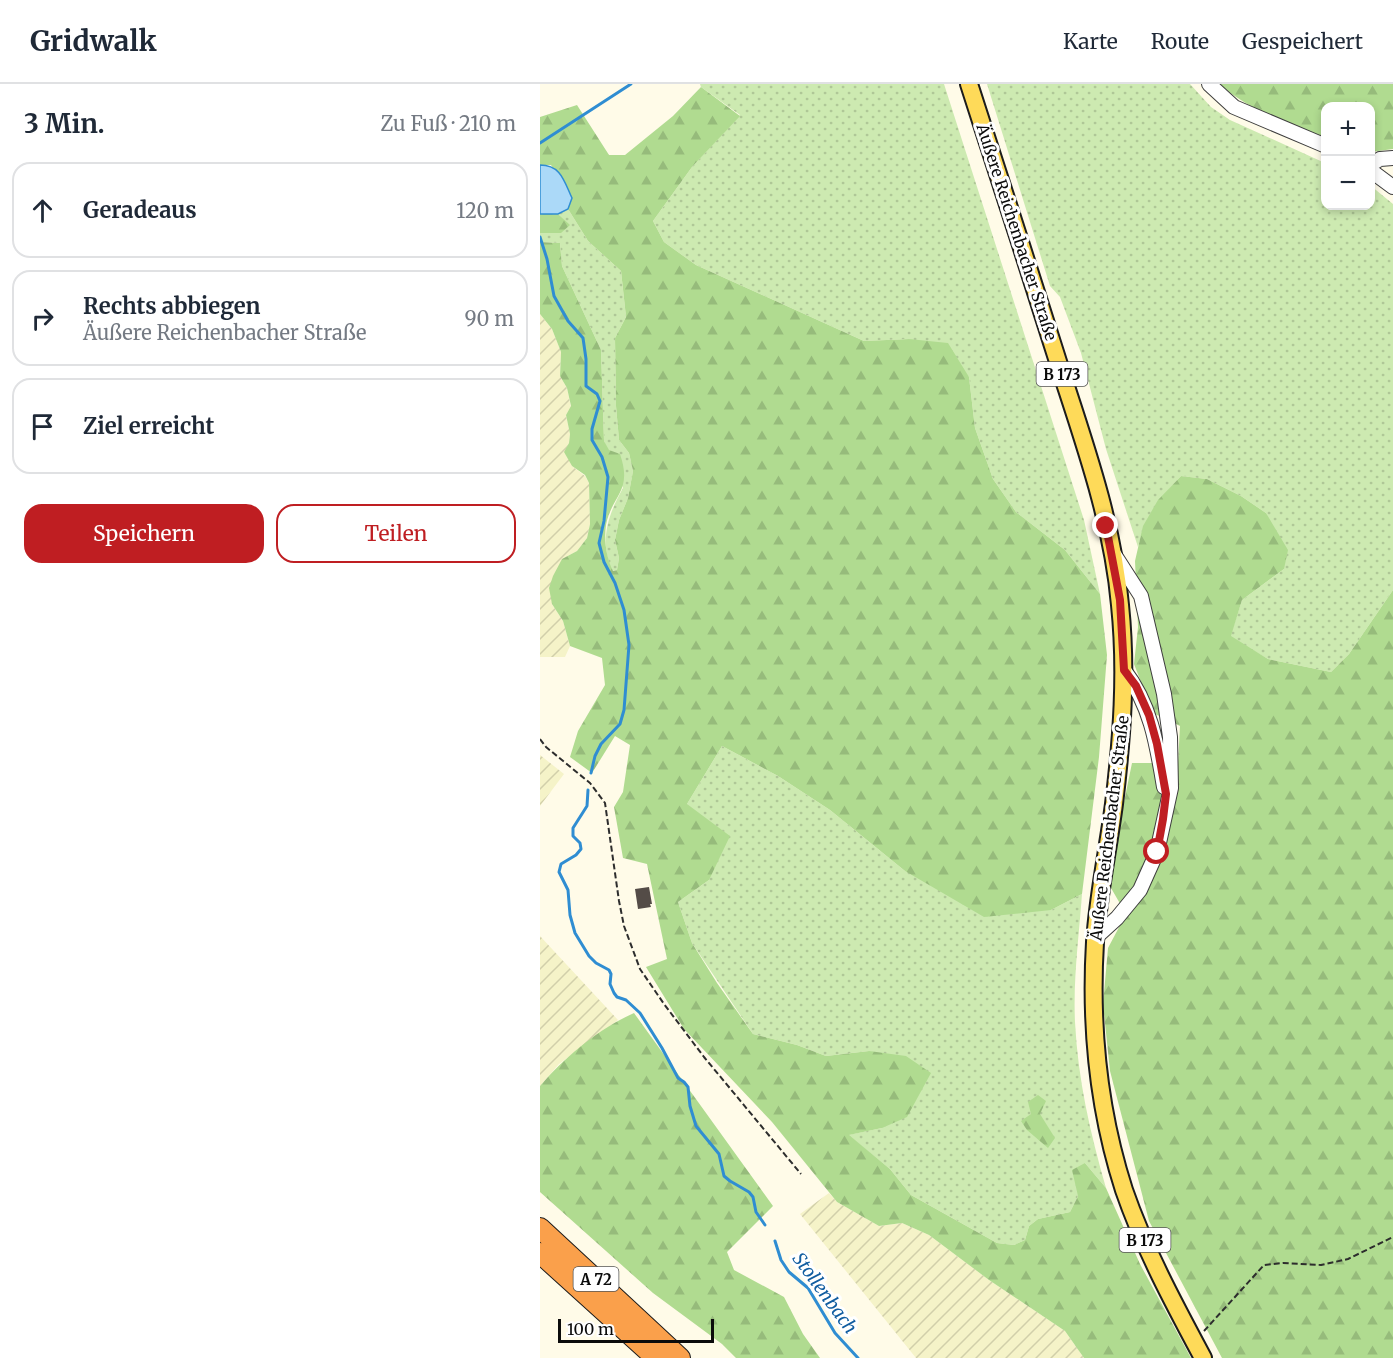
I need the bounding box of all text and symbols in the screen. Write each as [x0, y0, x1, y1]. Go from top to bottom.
text: Gridwalk [30, 23, 157, 59]
text: Karte [1063, 28, 1118, 55]
text: Route [1151, 28, 1209, 55]
text: Gespeichert [1242, 28, 1363, 55]
map controls [1321, 102, 1375, 210]
button: + [1321, 102, 1375, 156]
text: 3 Min. [24, 107, 105, 140]
text: Zu Fuß · 210 m [381, 111, 516, 136]
street label: Äußere Reichenbacher Straße [972, 120, 1062, 343]
button: − [1321, 156, 1375, 210]
icon: ahead [26, 194, 59, 227]
text: Geradeaus [83, 196, 197, 224]
text: 120 m [456, 198, 514, 223]
text: Rechts abbiegen [83, 292, 260, 320]
icon: right [26, 302, 59, 335]
text: 90 m [464, 306, 514, 331]
text: Äußere Reichenbacher Straße [83, 320, 366, 345]
road number: B 173 [1036, 362, 1088, 386]
icon: arrive [26, 410, 59, 443]
text: Ziel erreicht [83, 412, 214, 440]
button: Speichern [24, 504, 264, 563]
button: Teilen [276, 504, 516, 563]
route end [1092, 512, 1118, 538]
street label: Äußere Reichenbacher Straße [1085, 714, 1133, 943]
route start [1143, 838, 1169, 864]
road number: B 173 [1120, 1228, 1170, 1252]
water label: Stollenbach [788, 1248, 862, 1338]
road number: A 72 [574, 1267, 618, 1291]
scale bar [558, 1316, 714, 1344]
text: 100 m [567, 1319, 614, 1339]

